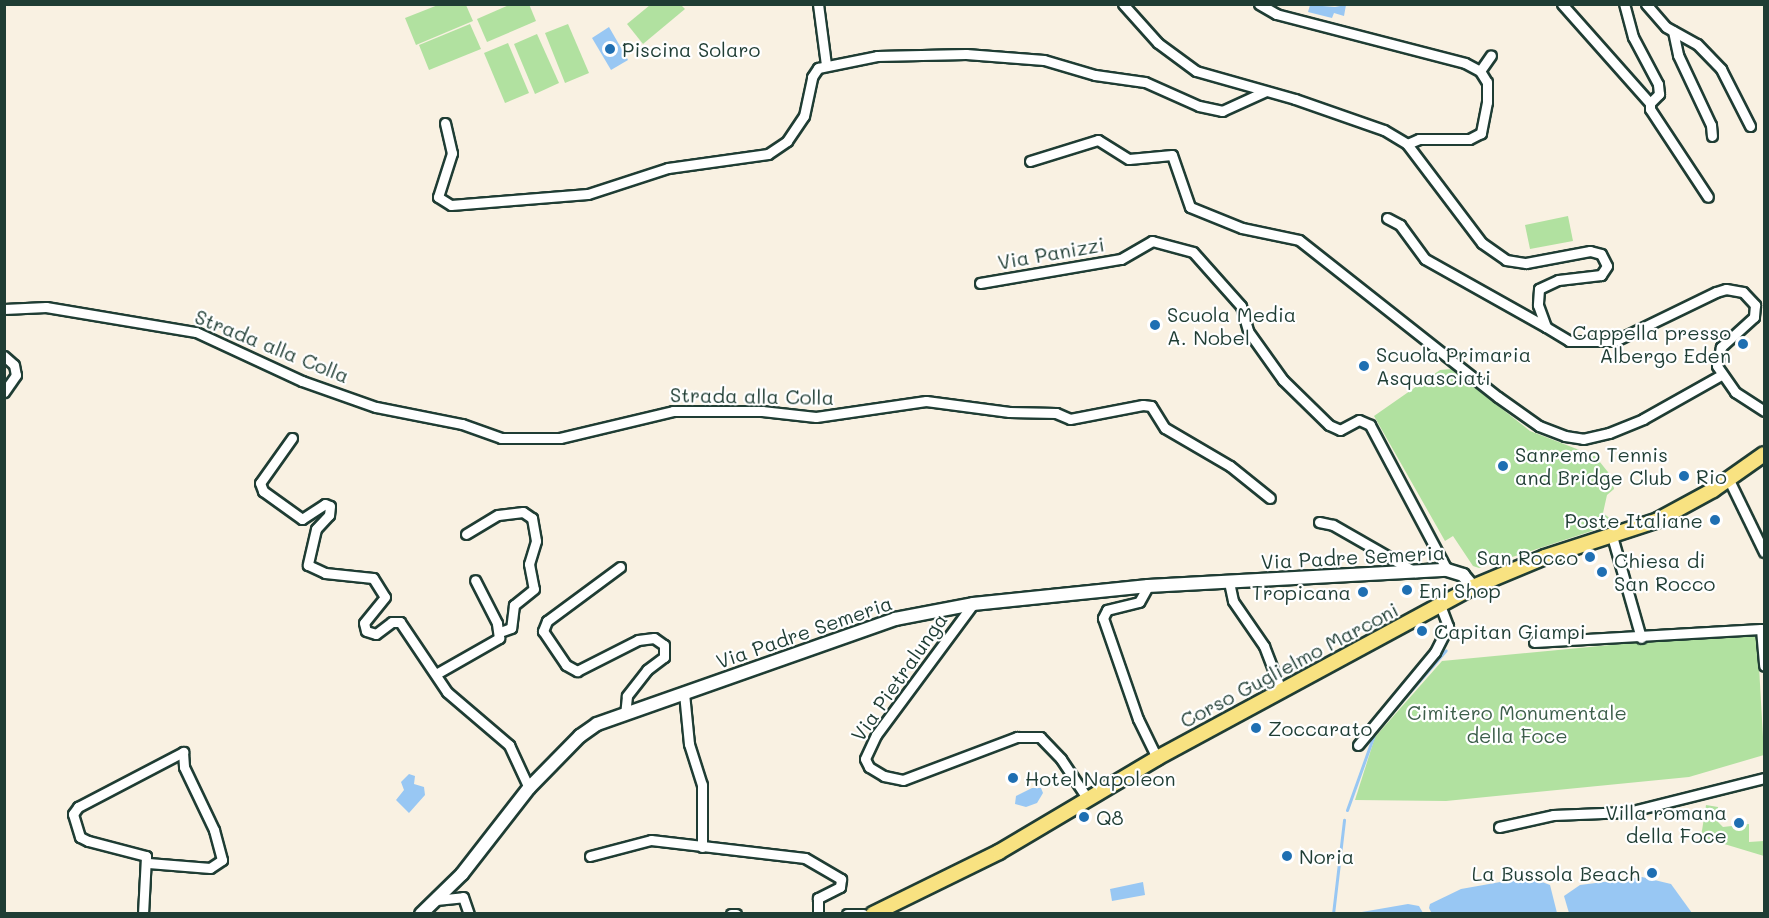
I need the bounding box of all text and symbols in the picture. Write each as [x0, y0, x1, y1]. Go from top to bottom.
place label: Piscina Solaro [622, 37, 760, 61]
marker: Piscina Solaro [603, 42, 617, 56]
street label: Via Panizzi [996, 232, 1106, 274]
place label: Scuola Media A. Nobel [1167, 302, 1296, 349]
street label: Strada alla Colla [191, 304, 353, 388]
marker: Scuola Media A. Nobel [1148, 318, 1162, 332]
place label: Cappella presso Albergo Eden [1572, 320, 1731, 367]
marker: Cappella presso Albergo Eden [1736, 337, 1750, 351]
place label: Scuola Primaria Asquasciati [1376, 342, 1531, 389]
marker: Scuola Primaria Asquasciati [1357, 359, 1371, 373]
street label: Strada alla Colla [670, 383, 834, 409]
place label: Sanremo Tennis and Bridge Club [1515, 442, 1672, 489]
marker: Sanremo Tennis and Bridge Club [1496, 459, 1510, 473]
place label: Rio [1696, 464, 1727, 488]
marker: Rio [1677, 469, 1691, 483]
place label: Poste Italiane [1565, 508, 1703, 532]
marker: Poste Italiane [1708, 513, 1722, 527]
street label: Via Padre Semeria [1260, 540, 1446, 574]
place label: San Rocco [1477, 545, 1578, 569]
place label: Chiesa di San Rocco [1614, 548, 1715, 595]
marker: San Rocco [1583, 550, 1597, 564]
marker: Chiesa di San Rocco [1595, 565, 1609, 579]
place label: Eni Shop [1419, 578, 1501, 602]
place label: Tropicana [1252, 580, 1351, 604]
marker: Eni Shop [1400, 583, 1414, 597]
marker: Tropicana [1356, 585, 1370, 599]
street label: Via Padre Semeria [713, 591, 895, 673]
street label: Corso Guglielmo Marconi [1176, 597, 1402, 733]
street label: Via Pietralunga [846, 608, 952, 746]
place label: Capitan Giampi [1434, 619, 1586, 643]
marker: Capitan Giampi [1415, 624, 1429, 638]
park label: Cimitero Monumentale della Foce [1407, 701, 1627, 748]
place label: Zoccarato [1268, 716, 1372, 740]
marker: Zoccarato [1249, 721, 1263, 735]
place label: Hotel Napoleon [1025, 766, 1175, 790]
marker: Hotel Napoleon [1006, 771, 1020, 785]
place label: Villa romana della Foce [1605, 800, 1727, 847]
place label: Q8 [1096, 805, 1124, 829]
marker: Q8 [1077, 810, 1091, 824]
marker: Villa romana della Foce [1732, 816, 1746, 830]
place label: Noria [1299, 844, 1354, 868]
marker: Noria [1280, 849, 1294, 863]
place label: La Bussola Beach [1472, 861, 1640, 885]
marker: La Bussola Beach [1645, 866, 1659, 880]

